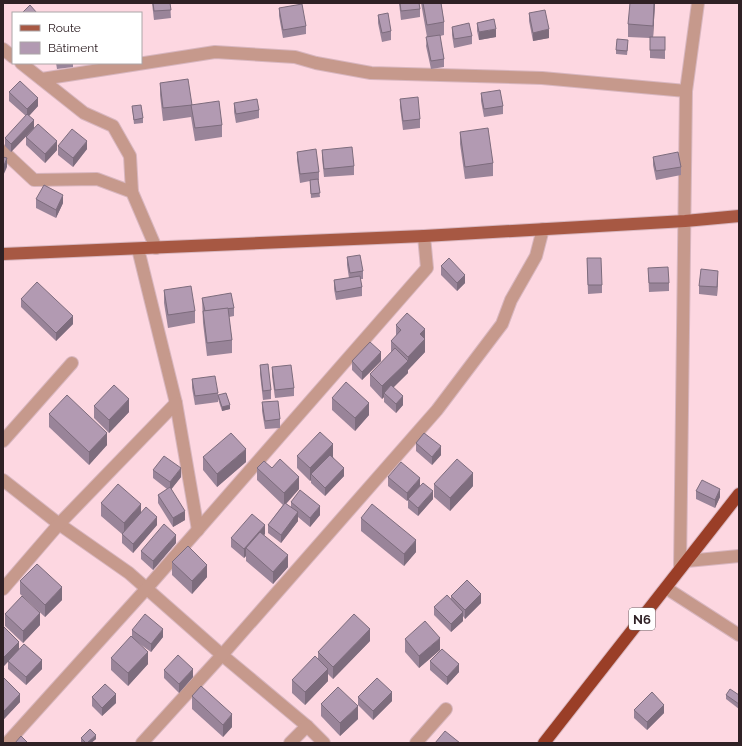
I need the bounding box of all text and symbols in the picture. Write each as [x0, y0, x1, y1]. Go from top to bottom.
legend [12, 12, 142, 64]
text: Route [48, 21, 81, 35]
text: Bâtiment [48, 41, 98, 55]
road number: N6 [629, 608, 655, 630]

